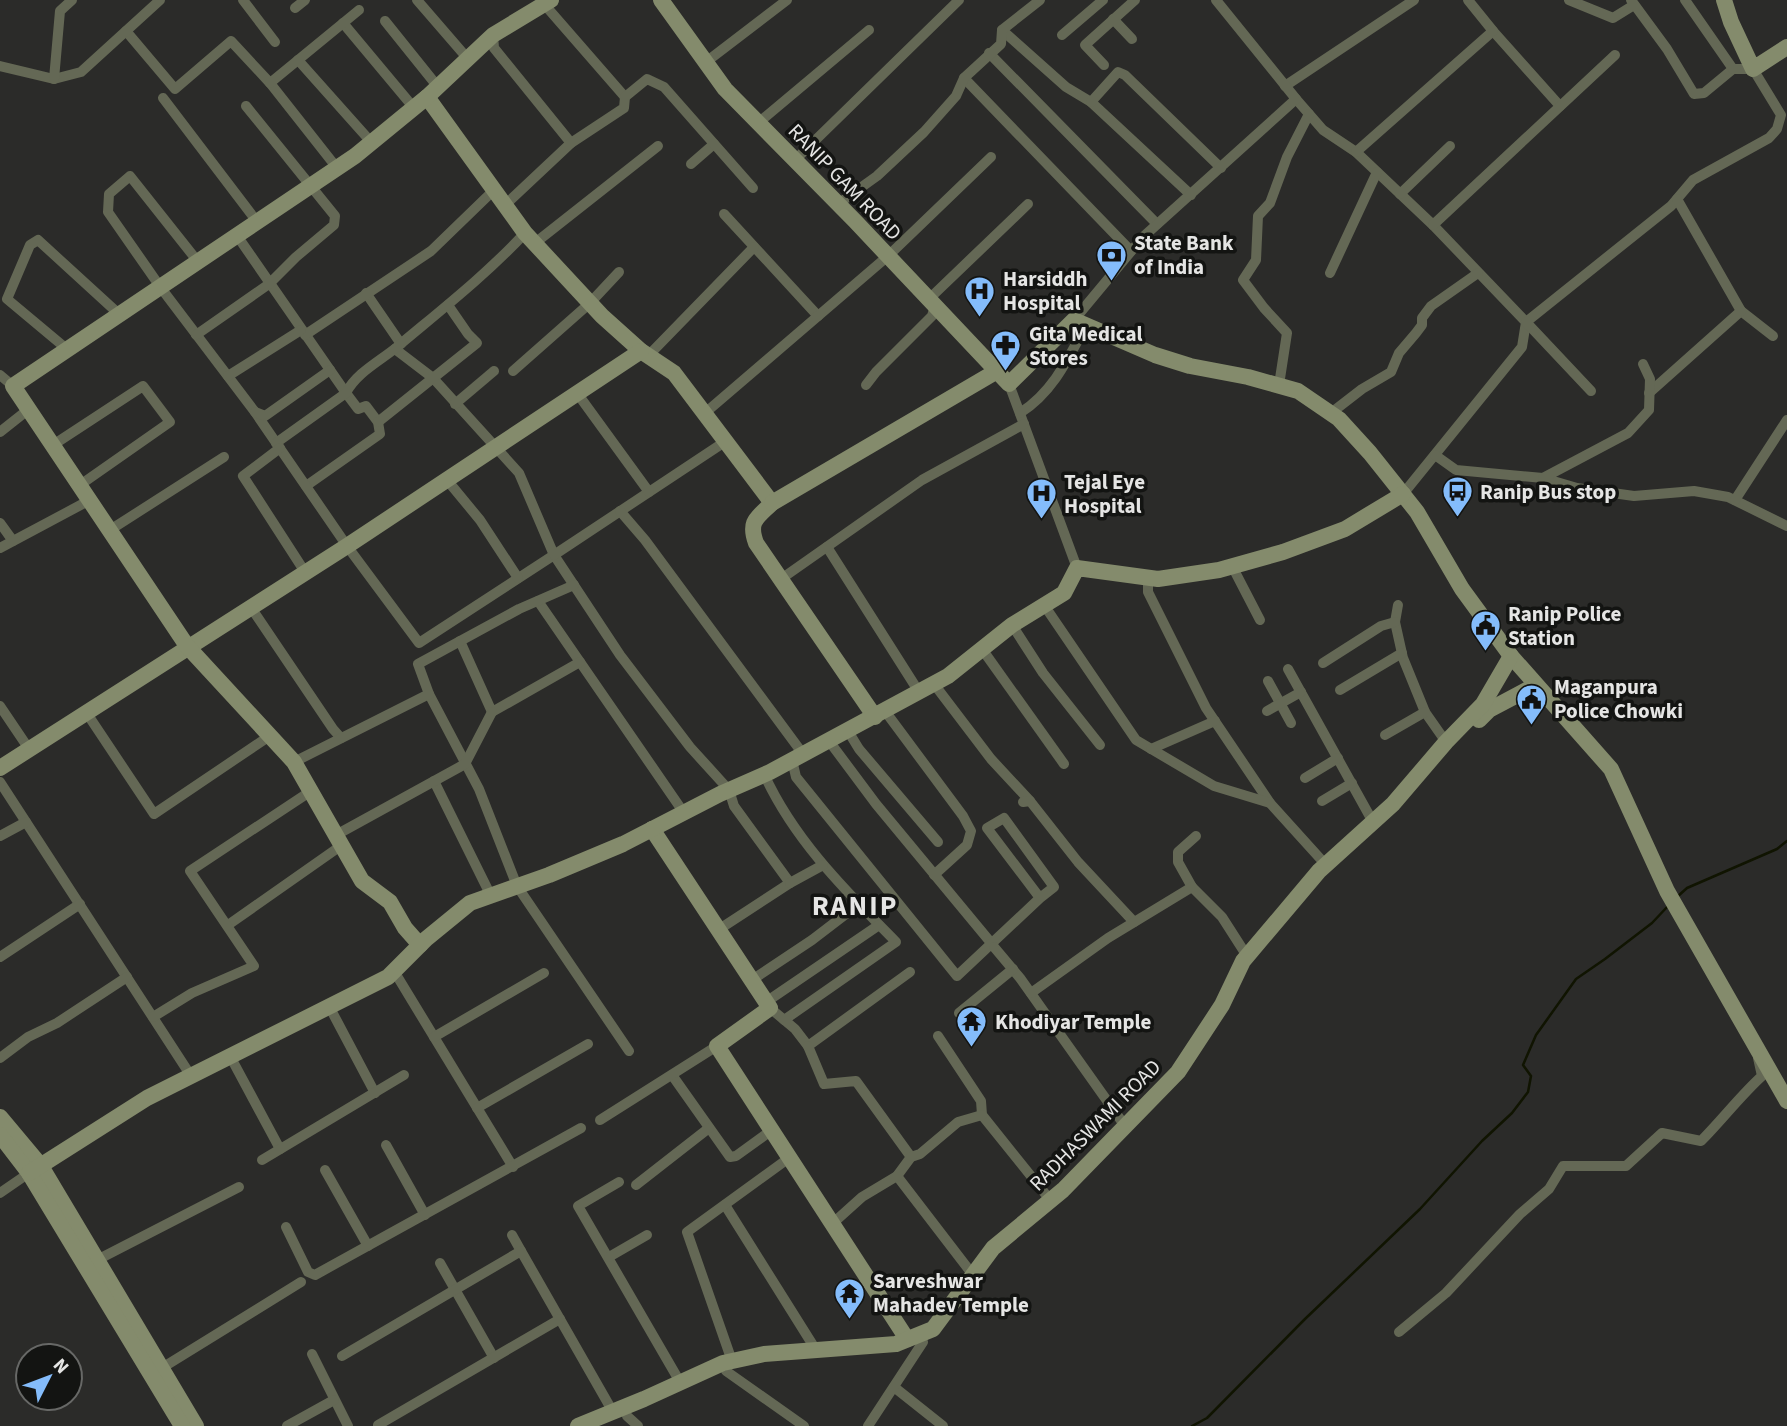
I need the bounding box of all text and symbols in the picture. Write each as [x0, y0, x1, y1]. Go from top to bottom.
street label: RANIP GAM ROAD [781, 117, 909, 247]
place label: State Bank of India [1134, 228, 1234, 282]
bank icon: State Bank of India [1094, 238, 1128, 282]
place label: Harsiddh Hospital [1003, 264, 1088, 318]
hospital icon: Harsiddh Hospital [963, 274, 997, 318]
place label: Gita Medical Stores [1029, 319, 1142, 373]
pharmacy icon: Gita Medical Stores [989, 329, 1023, 373]
place label: Tejal Eye Hospital [1064, 467, 1145, 521]
bus stop icon: Ranip Bus stop [1440, 475, 1474, 519]
hospital icon: Tejal Eye Hospital [1024, 477, 1058, 521]
place label: Ranip Bus stop [1480, 477, 1616, 507]
place label: Ranip Police Station [1508, 599, 1622, 653]
public building icon: Ranip Police Station [1468, 609, 1502, 653]
place label: Maganpura Police Chowki [1554, 672, 1683, 726]
public building icon: Maganpura Police Chowki [1514, 682, 1548, 726]
district label: RANIP [812, 886, 898, 926]
temple icon: Khodiyar Temple [955, 1005, 989, 1049]
place label: Khodiyar Temple [995, 1007, 1152, 1037]
street label: RADHASWAMI ROAD [1022, 1052, 1168, 1198]
place label: Sarveshwar Mahadev Temple [873, 1266, 1029, 1320]
temple icon: Sarveshwar Mahadev Temple [833, 1276, 867, 1320]
north arrow [14, 1342, 84, 1412]
text: N [46, 1353, 75, 1380]

